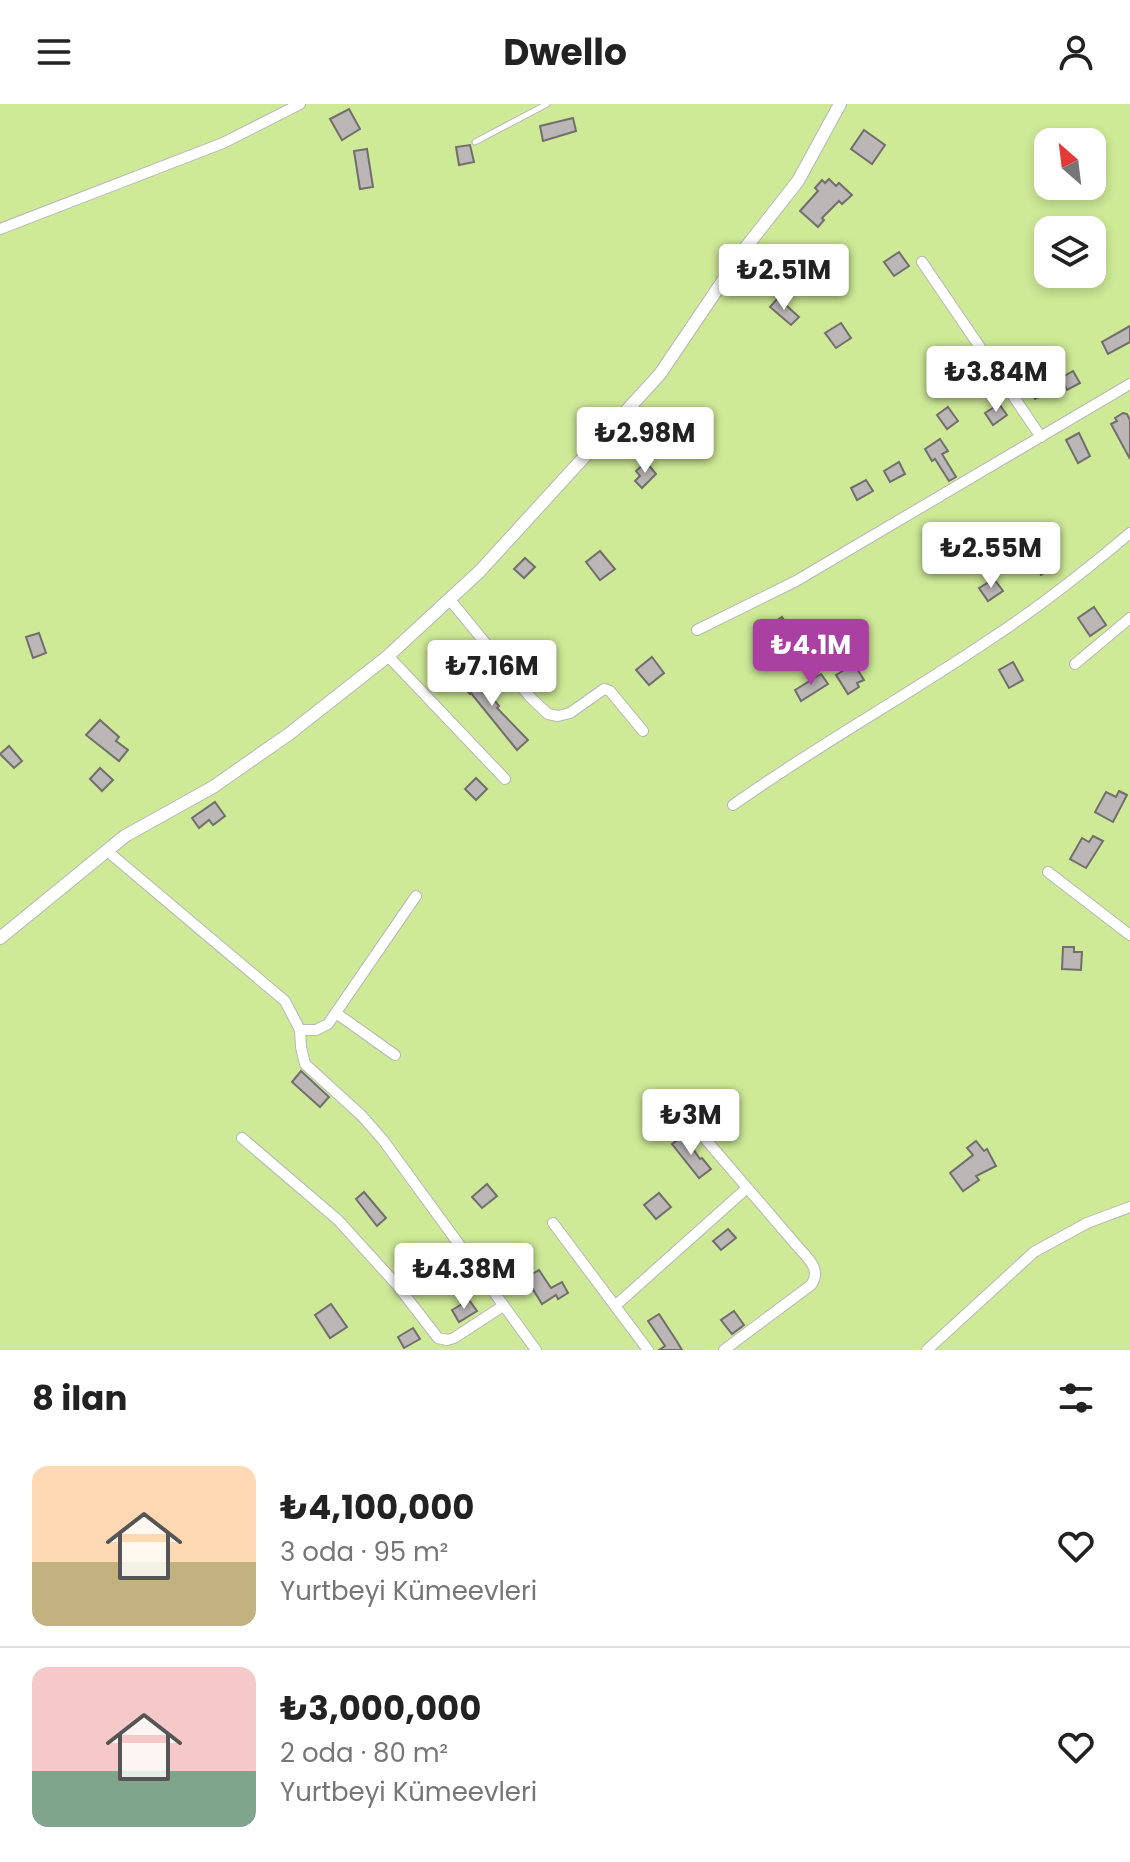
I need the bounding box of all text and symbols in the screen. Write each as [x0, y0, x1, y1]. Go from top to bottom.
text: Dwello [503, 27, 627, 78]
icon: menu [32, 30, 76, 74]
icon: person [1054, 30, 1098, 74]
north arrow [1034, 128, 1106, 200]
map controls [1034, 128, 1106, 288]
button: layers [1034, 216, 1106, 288]
pin: ₺2.51M [719, 244, 849, 312]
text: ₺2.51M [737, 252, 831, 288]
pin: ₺3.84M [931, 346, 1061, 414]
text: ₺3.84M [944, 354, 1048, 390]
pin: ₺2.98M [580, 407, 710, 475]
text: ₺2.98M [595, 415, 695, 451]
pin: ₺2.55M [926, 522, 1056, 590]
text: ₺2.55M [940, 530, 1042, 566]
pin: ₺4.1M [755, 619, 867, 687]
text: ₺4.1M [771, 627, 851, 663]
pin: ₺7.16M [427, 640, 557, 708]
text: ₺7.16M [445, 648, 539, 684]
pin: ₺3M [652, 1089, 730, 1157]
text: ₺3M [660, 1097, 722, 1133]
pin: ₺4.38M [399, 1243, 529, 1311]
text: ₺4.38M [412, 1251, 516, 1287]
text: 8 ilan [32, 1374, 127, 1422]
icon: filters [1054, 1376, 1098, 1420]
text: ₺4,100,000 [280, 1483, 475, 1531]
icon: home [96, 1498, 192, 1594]
icon: heart [1054, 1524, 1098, 1568]
text: 3 oda · 95 m² [280, 1534, 448, 1570]
text: Yurtbeyi Kümeevleri [280, 1573, 537, 1609]
text: ₺3,000,000 [280, 1684, 481, 1732]
icon: home [96, 1699, 192, 1795]
icon: heart [1054, 1725, 1098, 1769]
text: 2 oda · 80 m² [280, 1735, 448, 1771]
text: Yurtbeyi Kümeevleri [280, 1774, 537, 1810]

